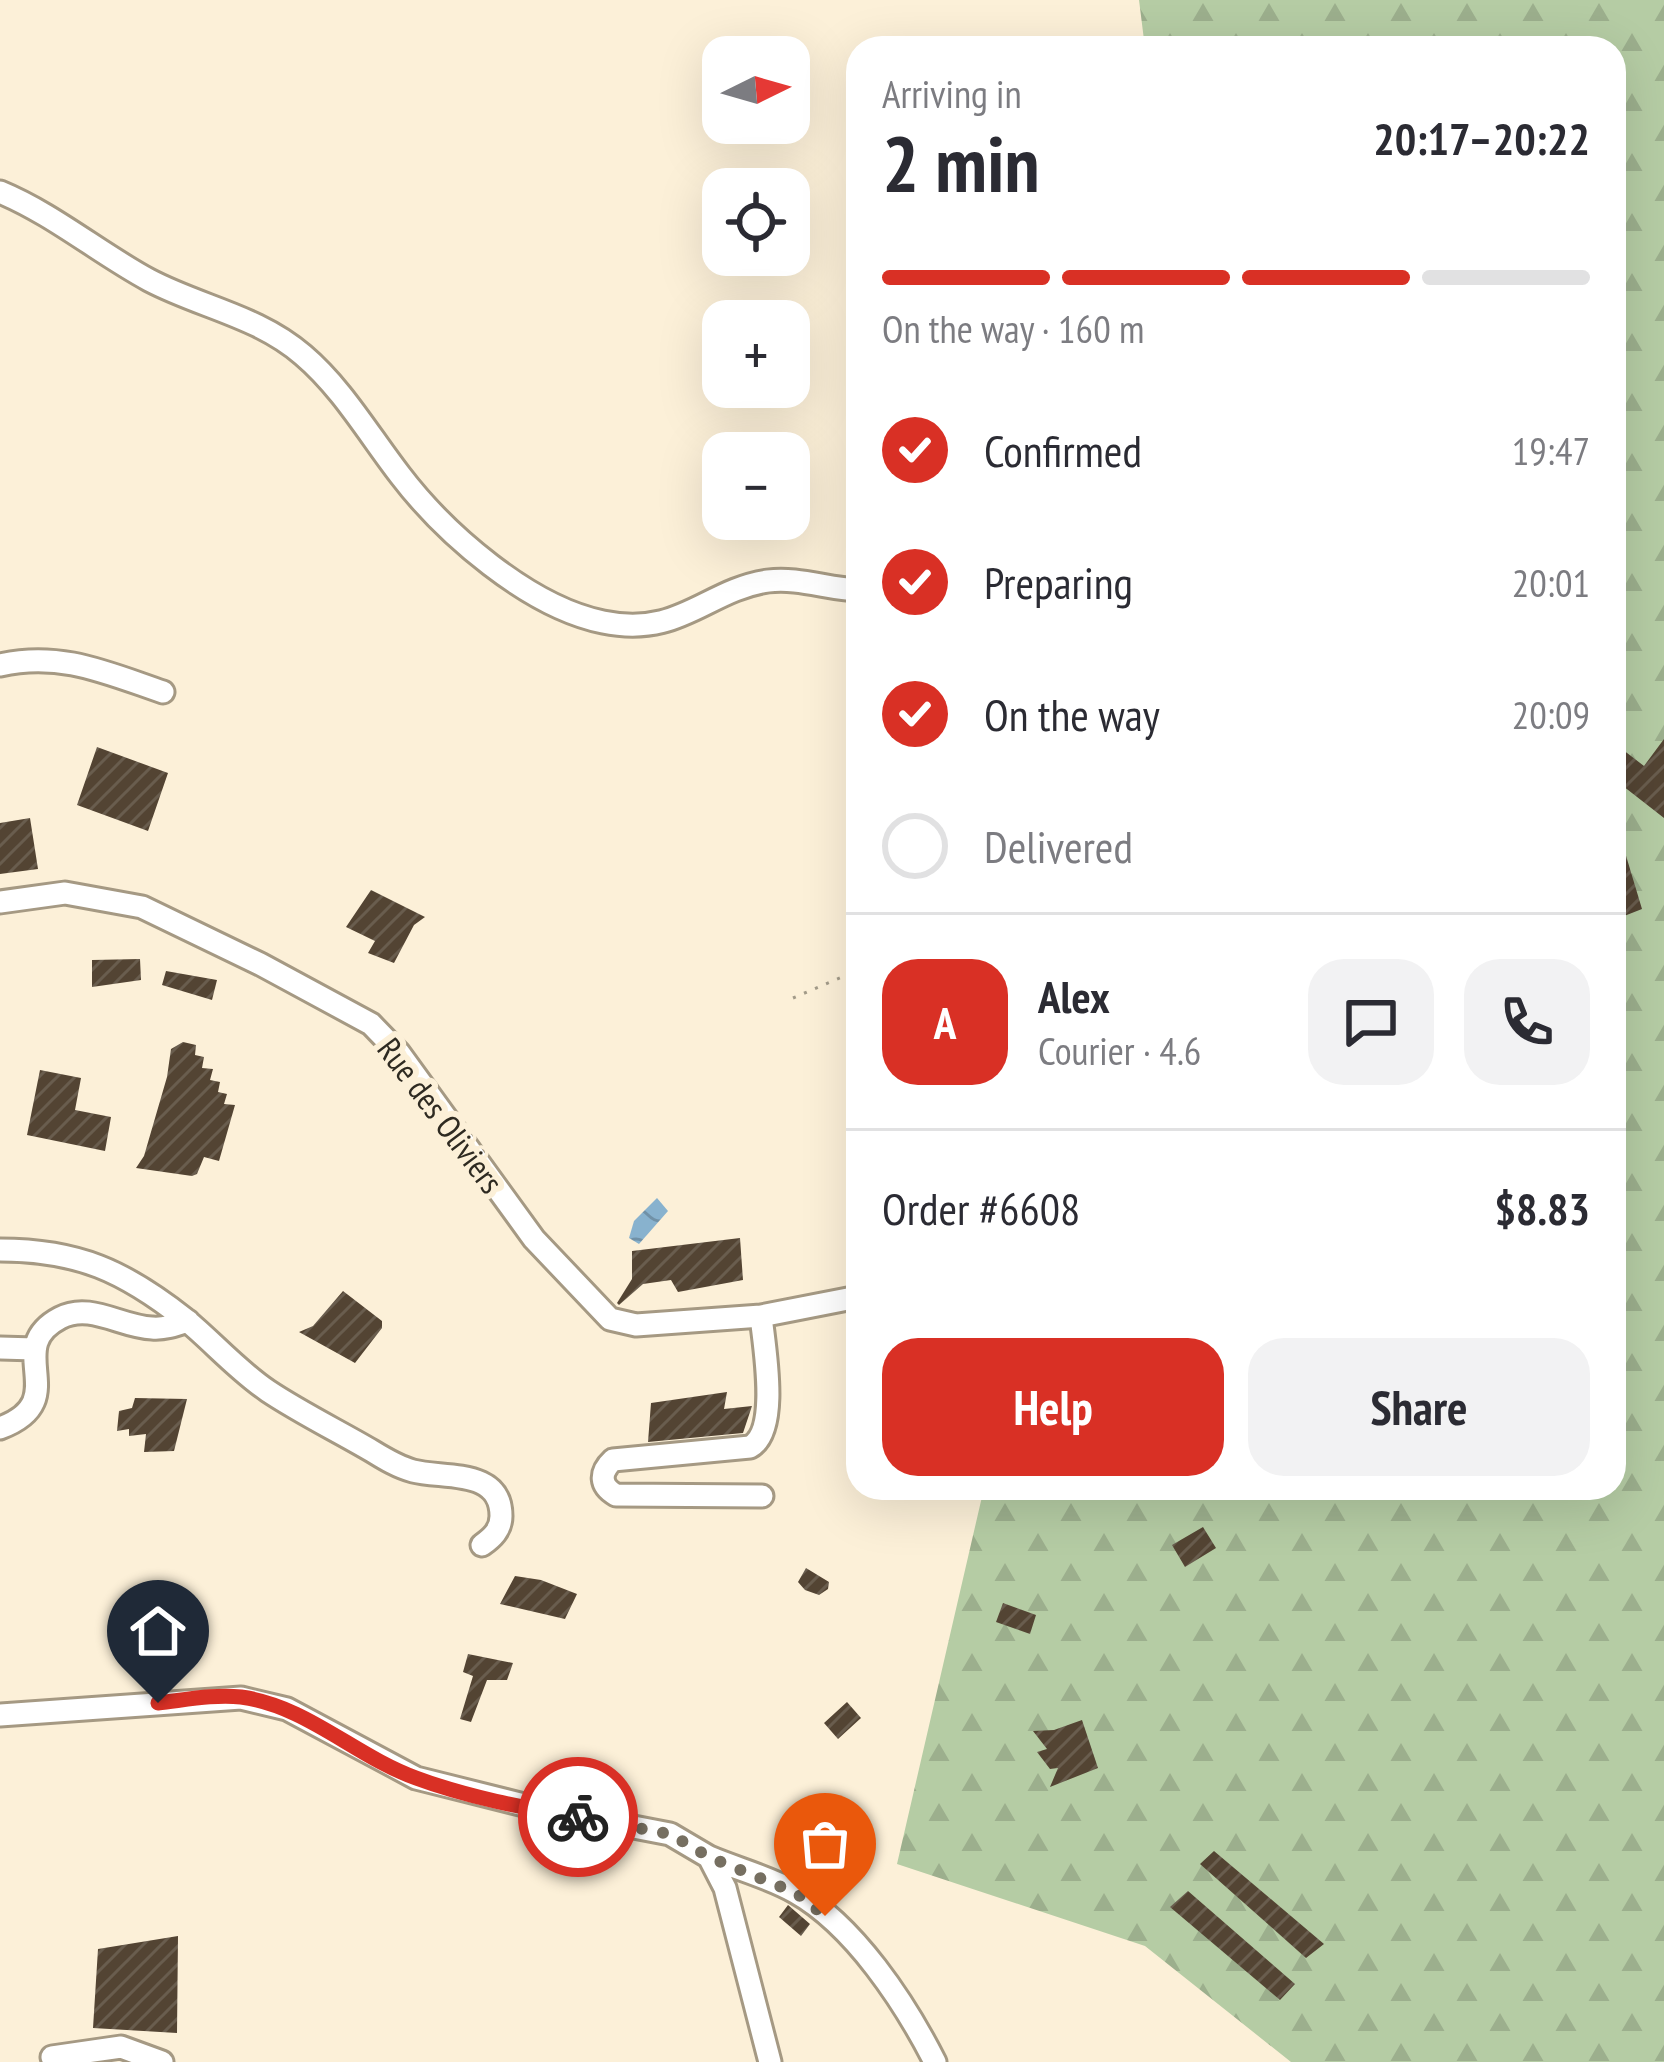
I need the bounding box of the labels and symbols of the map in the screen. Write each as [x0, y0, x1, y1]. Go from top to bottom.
north arrow [702, 36, 810, 144]
street label: Rue des Oliviers [369, 1029, 513, 1201]
pin [107, 1580, 209, 1703]
courier [518, 1757, 638, 1877]
pin [774, 1793, 876, 1916]

